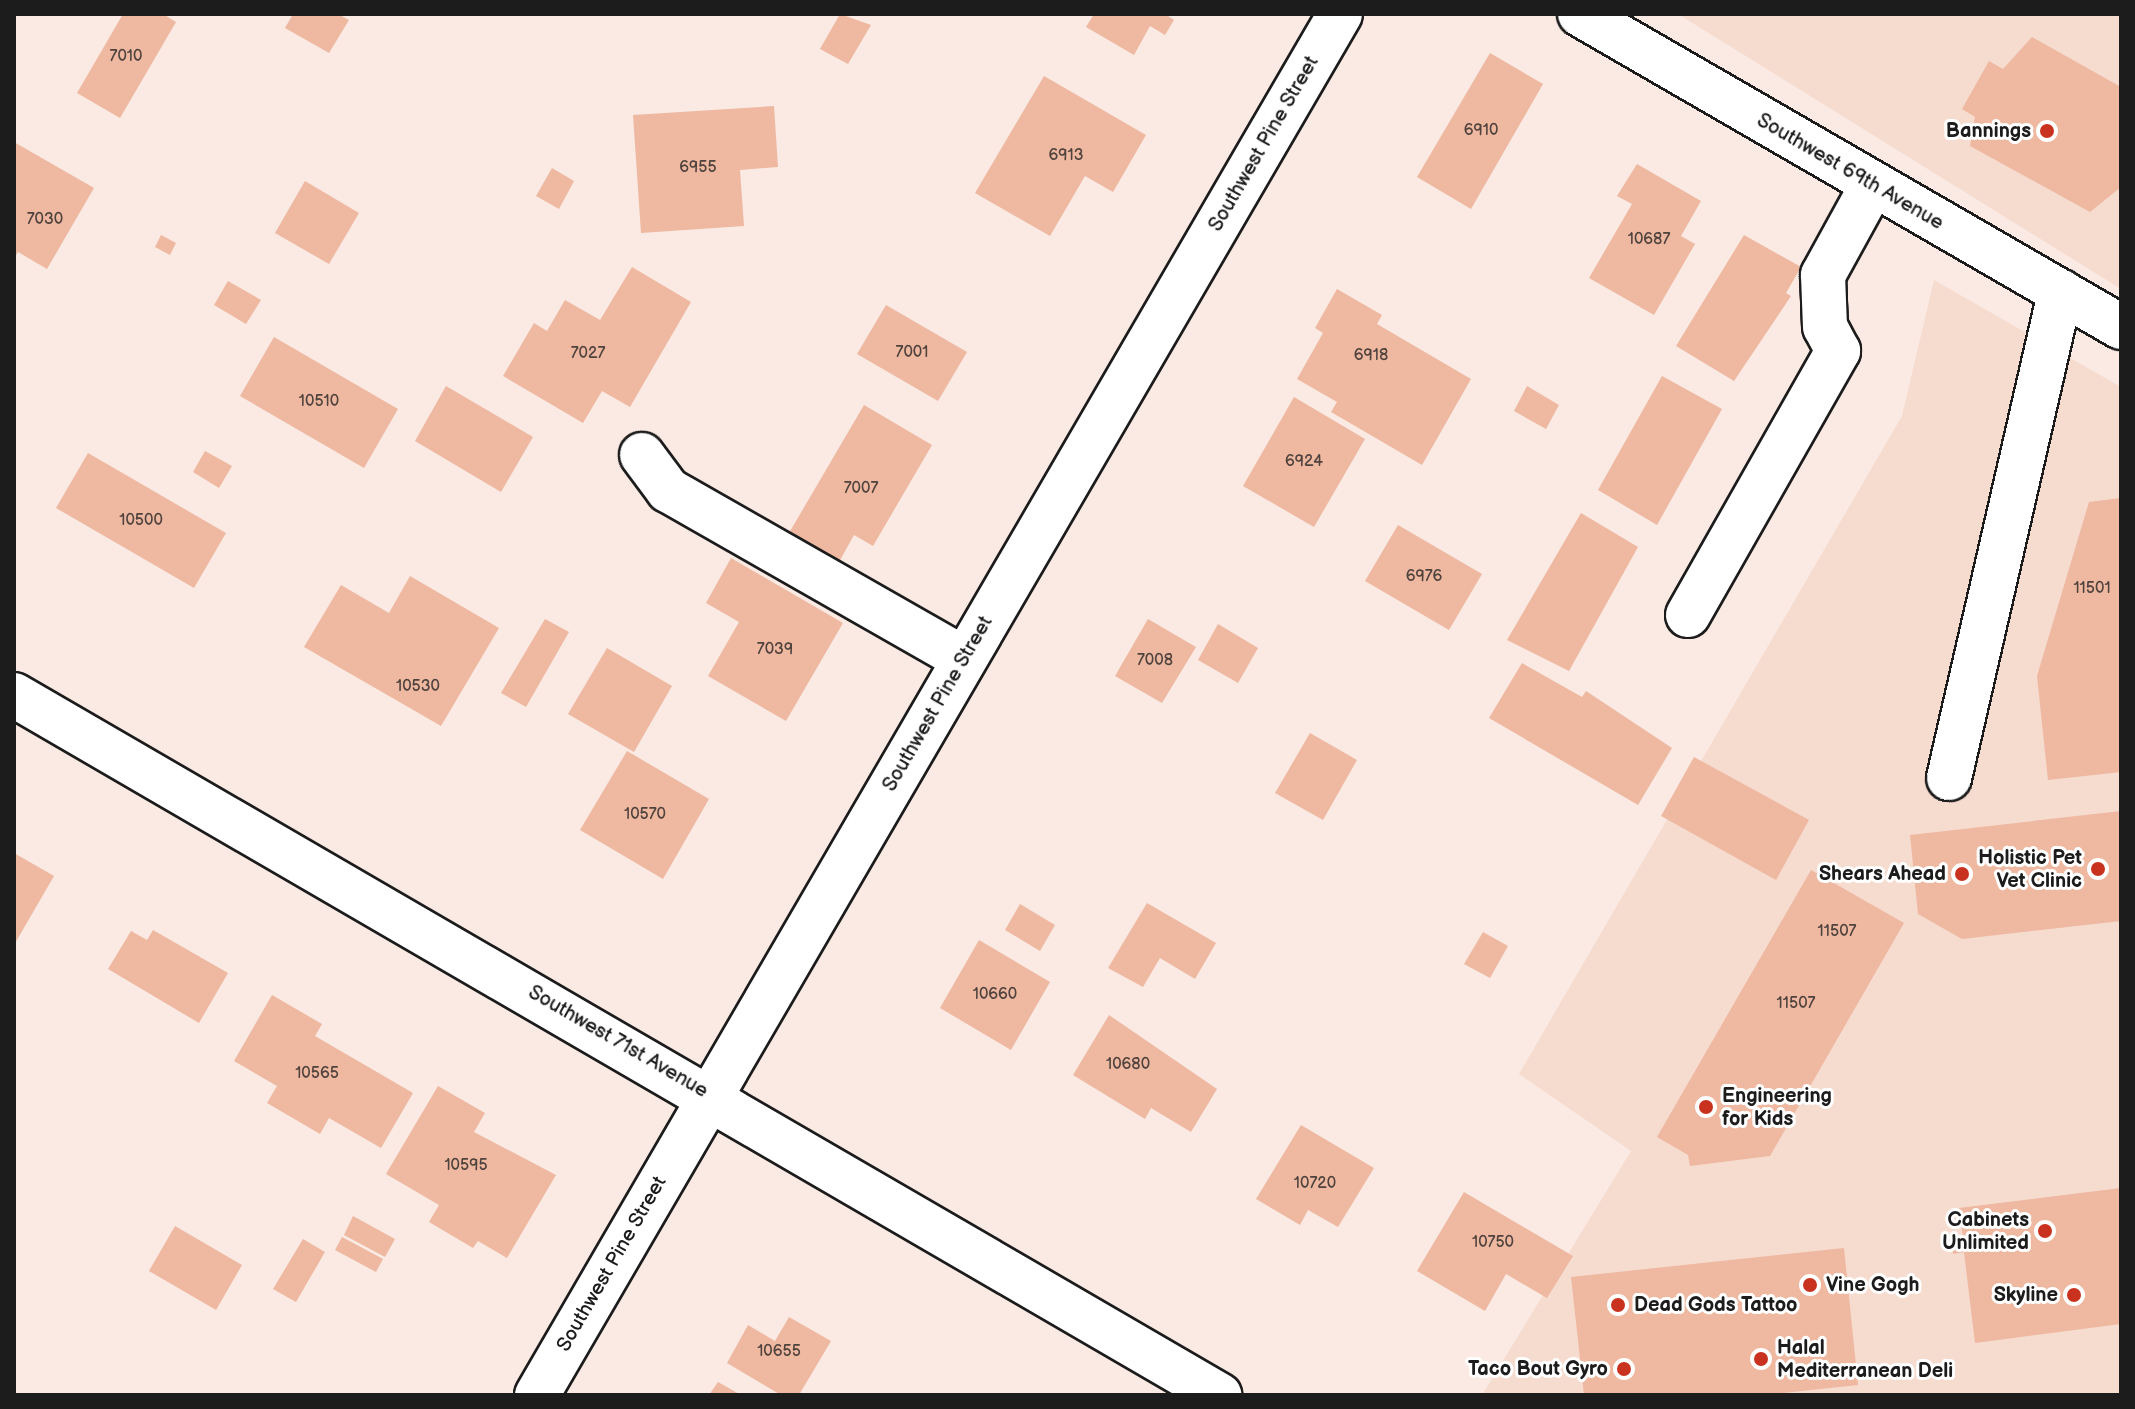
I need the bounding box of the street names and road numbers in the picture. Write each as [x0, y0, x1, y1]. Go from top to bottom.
street label: Southwest Pine Street [1204, 52, 1324, 236]
street label: Southwest 69th Avenue [1752, 109, 1948, 235]
street label: Southwest Pine Street [878, 612, 998, 796]
street label: Southwest 71st Avenue [524, 981, 712, 1103]
street label: Southwest Pine Street [552, 1172, 672, 1356]

